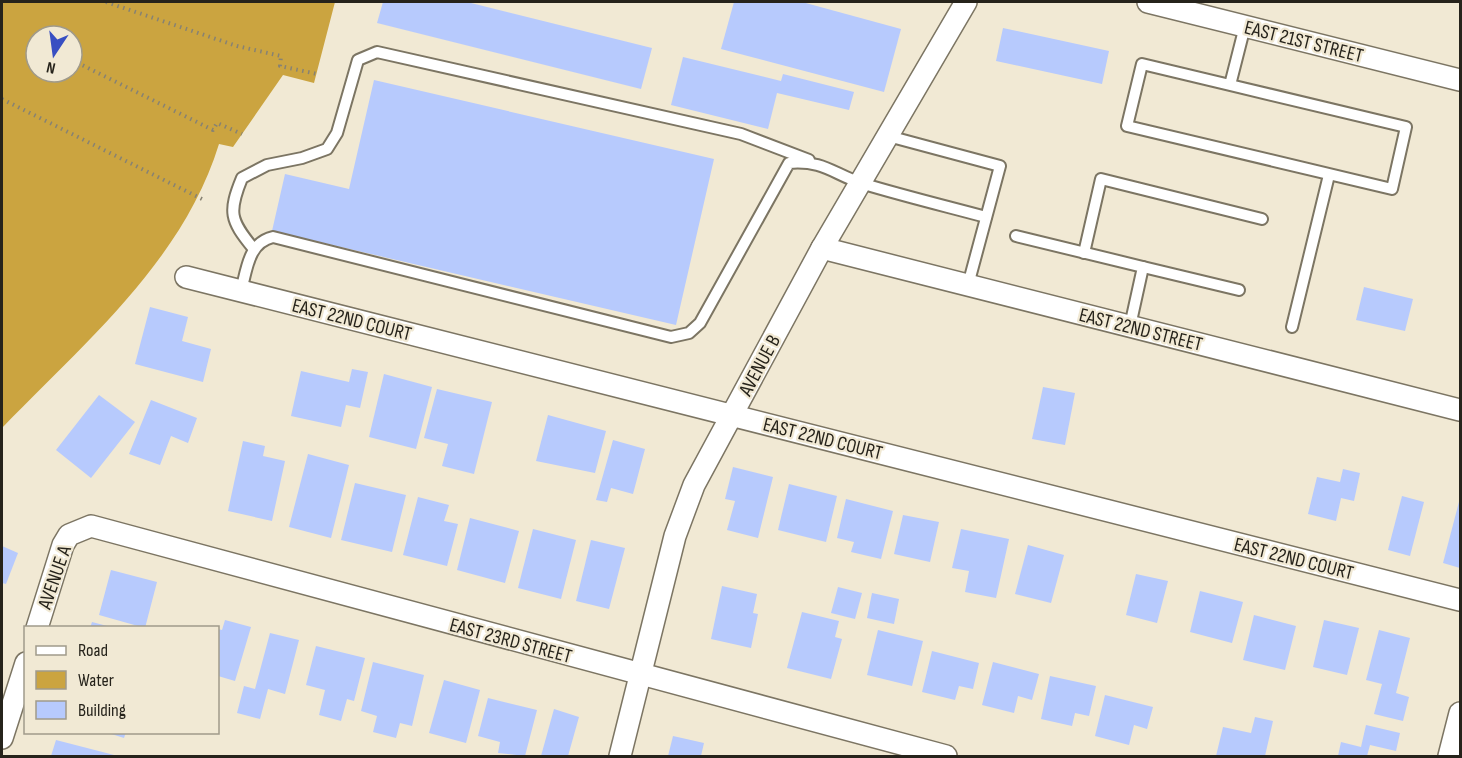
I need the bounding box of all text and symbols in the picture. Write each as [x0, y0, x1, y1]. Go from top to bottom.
street label: EAST 21ST STREET [1242, 16, 1366, 68]
north arrow [24, 24, 84, 84]
text: N [45, 57, 57, 77]
street label: EAST 22ND COURT [289, 294, 414, 346]
street label: EAST 22ND STREET [1076, 303, 1205, 357]
street label: AVENUE B [733, 331, 786, 401]
street label: EAST 22ND COURT [760, 413, 885, 465]
street label: EAST 22ND COURT [1231, 533, 1356, 585]
street label: AVENUE A [33, 542, 77, 613]
street label: EAST 23RD STREET [447, 613, 575, 669]
legend [24, 626, 219, 734]
text: Road [78, 640, 108, 661]
text: Water [78, 670, 114, 691]
text: Building [78, 700, 126, 721]

